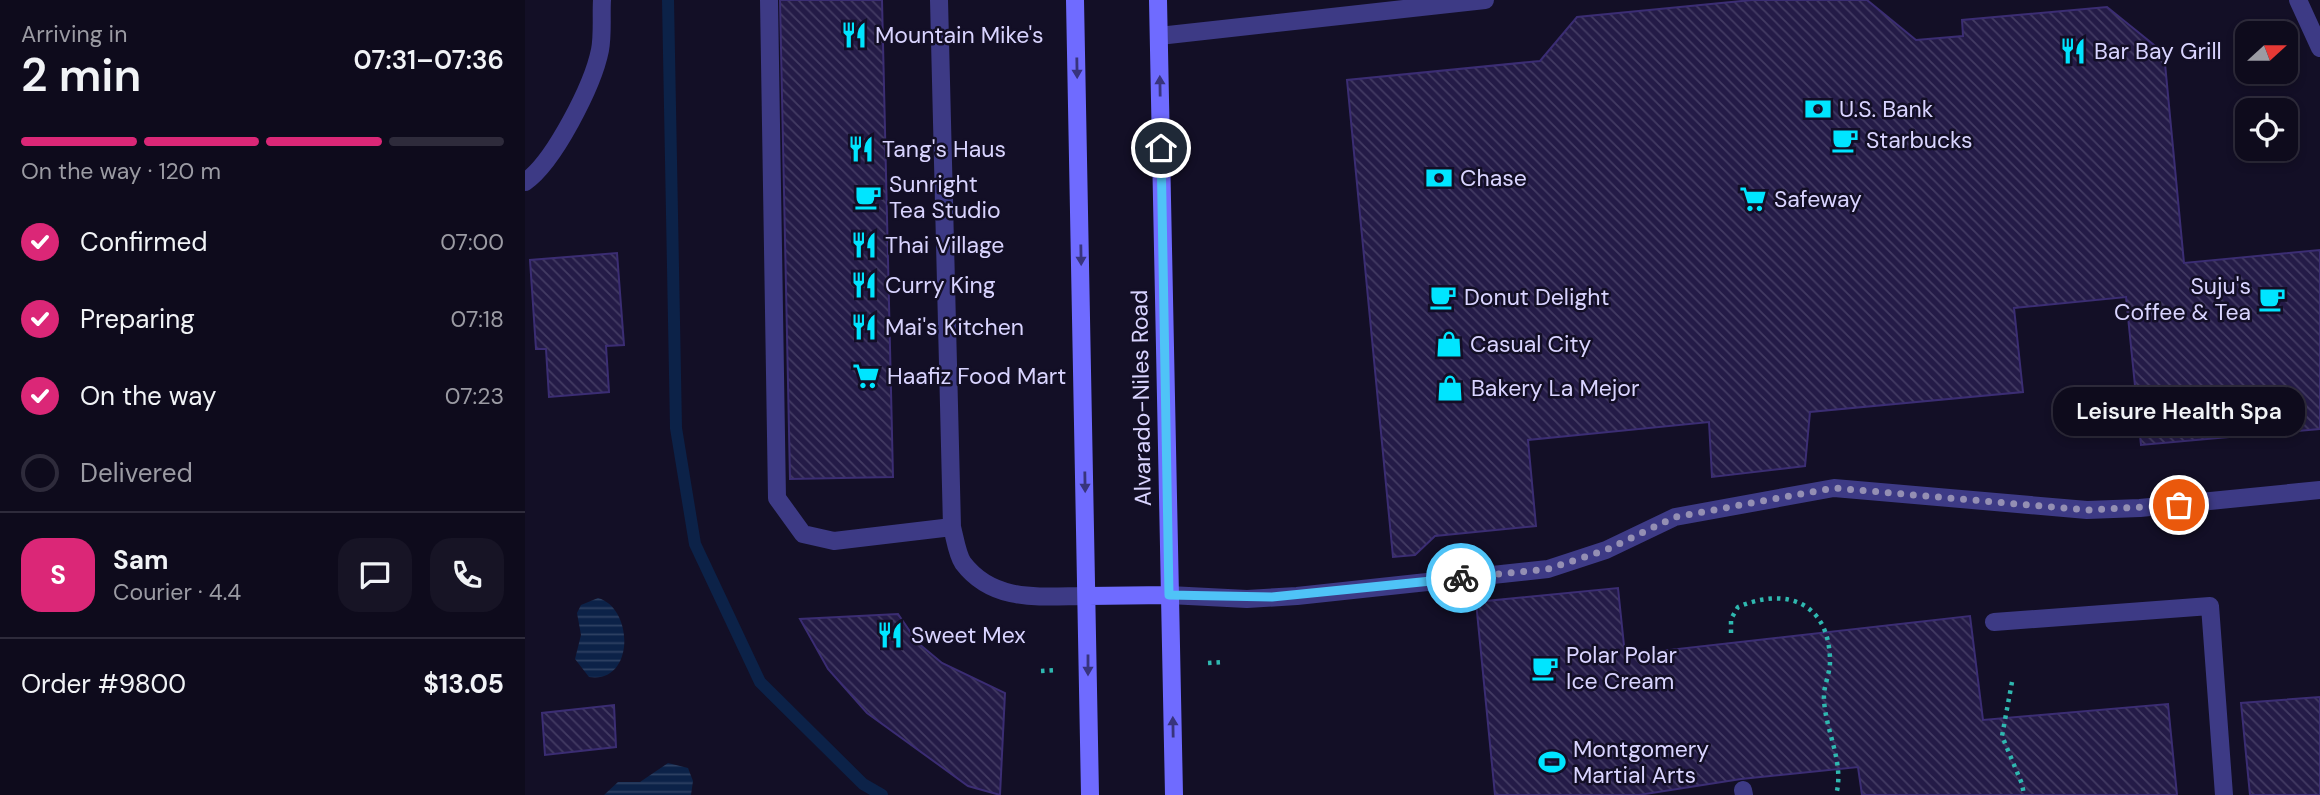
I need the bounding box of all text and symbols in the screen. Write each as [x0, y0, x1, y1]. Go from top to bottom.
text: Arriving in [21, 19, 127, 49]
restaurant icon: Mountain Mike's [839, 20, 869, 50]
place label: Mountain Mike's [875, 20, 1044, 50]
north arrow [2235, 21, 2298, 84]
map controls [2235, 21, 2298, 161]
restaurant icon: Bar Bay Grill [2058, 36, 2088, 66]
place label: Bar Bay Grill [2094, 36, 2222, 66]
text: 07:31–07:36 [354, 43, 504, 77]
text: 2 min [21, 45, 141, 105]
one-way arrow [1071, 57, 1083, 79]
one-way arrow [1154, 75, 1166, 97]
bank icon: U.S. Bank [1803, 94, 1833, 124]
place label: U.S. Bank [1839, 94, 1934, 124]
button: locate [2235, 98, 2298, 161]
pin [1131, 118, 1191, 178]
cafe icon: Starbucks [1830, 125, 1860, 155]
place label: Starbucks [1866, 125, 1973, 155]
icon: home [1142, 129, 1180, 167]
restaurant icon: Tang's Haus [846, 134, 876, 164]
place label: Tang's Haus [882, 134, 1006, 164]
text: On the way · 120 m [21, 156, 221, 186]
bank icon: Chase [1424, 163, 1454, 193]
place label: Chase [1460, 163, 1527, 193]
place label: Sunright Tea Studio [889, 169, 1001, 225]
cafe icon: Sunright Tea Studio [853, 182, 883, 212]
supermarket icon: Safeway [1738, 184, 1768, 214]
place label: Safeway [1774, 184, 1862, 214]
icon: check [21, 223, 59, 261]
text: Confirmed [80, 225, 207, 259]
text: 07:00 [440, 227, 504, 257]
restaurant icon: Thai Village [849, 230, 879, 260]
place label: Thai Village [885, 230, 1004, 260]
one-way arrow [1075, 244, 1087, 266]
restaurant icon: Curry King [849, 270, 879, 300]
place label: Curry King [885, 270, 996, 300]
place label: Suju's Coffee & Tea [2114, 271, 2251, 327]
cafe icon: Donut Delight [1428, 282, 1458, 312]
place label: Donut Delight [1464, 282, 1610, 312]
cafe icon: Suju's Coffee & Tea [2257, 284, 2287, 314]
street label: Alvarado-Niles Road [1124, 289, 1158, 507]
icon: check [21, 300, 59, 338]
text: Preparing [80, 302, 195, 336]
text: 07:18 [451, 304, 504, 334]
restaurant icon: Mai's Kitchen [849, 312, 879, 342]
place label: Mai's Kitchen [885, 312, 1024, 342]
shop icon: Casual City [1434, 329, 1464, 359]
place label: Casual City [1470, 329, 1592, 359]
supermarket icon: Haafiz Food Mart [851, 361, 881, 391]
place label: Haafiz Food Mart [887, 361, 1066, 391]
shop icon: Bakery La Mejor [1435, 373, 1465, 403]
place label: Bakery La Mejor [1471, 373, 1640, 403]
icon: check [21, 377, 59, 415]
text: On the way [80, 379, 216, 413]
text: 07:23 [445, 381, 504, 411]
callout: Leisure Health Spa [2053, 386, 2305, 435]
text: Leisure Health Spa [2076, 396, 2282, 426]
text: Delivered [80, 456, 193, 490]
one-way arrow [1080, 471, 1091, 493]
pin [2149, 475, 2209, 535]
icon: bag [2160, 486, 2198, 524]
button: chat [338, 538, 412, 612]
button: phone [430, 538, 504, 612]
text: Sam [113, 543, 168, 577]
courier [1426, 543, 1496, 613]
text: S [50, 558, 66, 592]
icon: bike [1442, 559, 1480, 597]
text: Courier · 4.4 [113, 577, 241, 607]
restaurant icon: Sweet Mex [875, 620, 905, 650]
place label: Sweet Mex [911, 620, 1026, 650]
place label: Polar Polar Ice Cream [1566, 640, 1677, 696]
cafe icon: Polar Polar Ice Cream [1530, 653, 1560, 683]
one-way arrow [1083, 654, 1094, 676]
text: Order #9800 [21, 667, 186, 701]
text: $13.05 [423, 667, 504, 701]
one-way arrow [1167, 716, 1178, 738]
place label: Montgomery Martial Arts [1573, 734, 1709, 790]
sports icon: Montgomery Martial Arts [1537, 747, 1567, 777]

